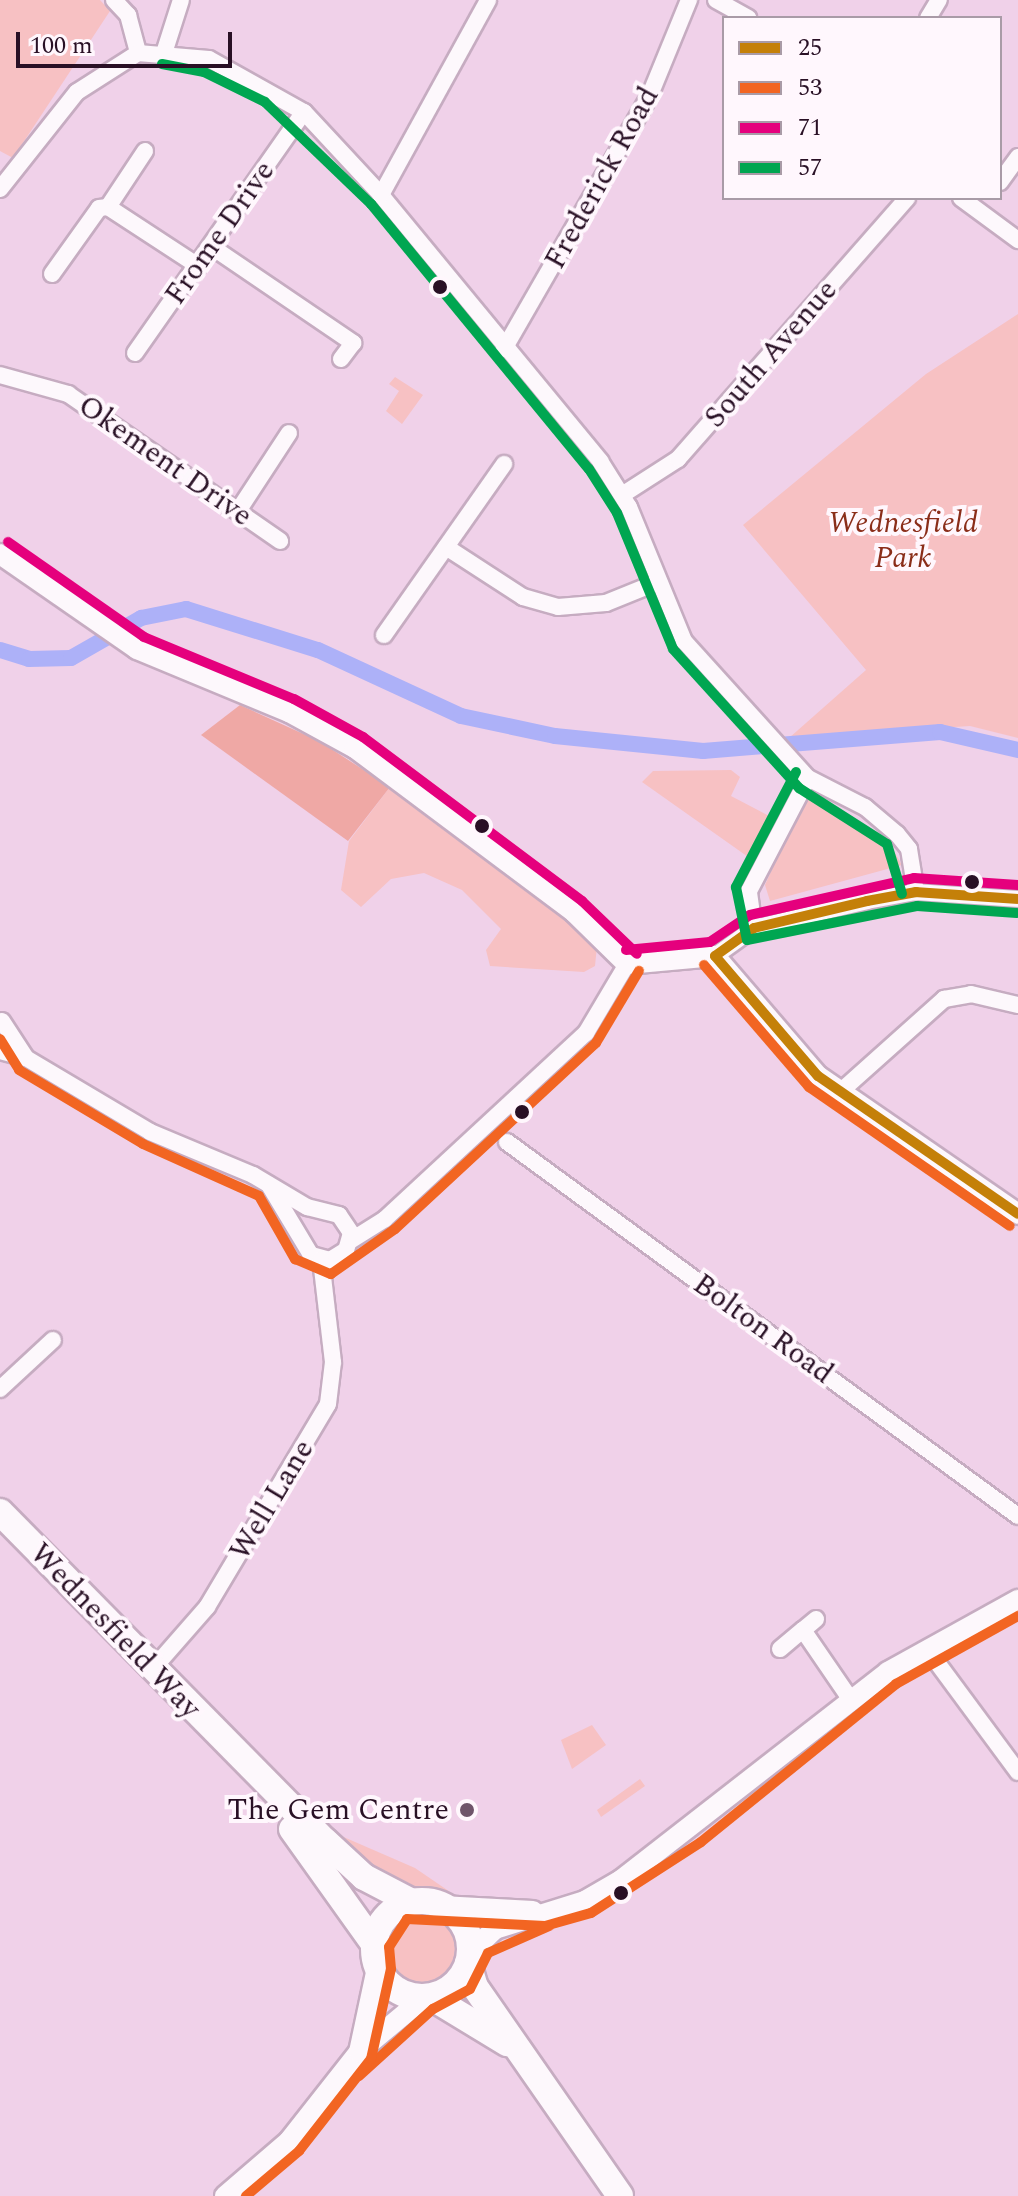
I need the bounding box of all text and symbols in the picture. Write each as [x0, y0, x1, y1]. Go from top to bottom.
scale bar [20, 16, 236, 66]
legend [722, 16, 1002, 200]
text: 100 m [30, 28, 93, 64]
text: 25 [798, 30, 822, 66]
text: 53 [798, 70, 822, 106]
street label: Frederick Road [537, 81, 667, 275]
text: 71 [798, 110, 822, 146]
text: 57 [798, 150, 822, 186]
street label: Frome Drive [157, 154, 283, 312]
street label: South Avenue [697, 273, 845, 435]
unlabelled marker [432, 279, 448, 295]
street label: Okement Drive [71, 388, 259, 534]
park label: Wednesfield Park [828, 505, 978, 576]
unlabelled marker [474, 818, 490, 834]
unlabelled marker [964, 874, 980, 890]
unlabelled marker [514, 1104, 530, 1120]
street label: Bolton Road [686, 1266, 840, 1392]
street label: Well Lane [222, 1433, 322, 1567]
street label: Wednesfield Way [22, 1536, 208, 1726]
place label: The Gem Centre [227, 1792, 449, 1828]
marker: The Gem Centre [456, 1799, 478, 1821]
unlabelled marker [613, 1885, 629, 1901]

